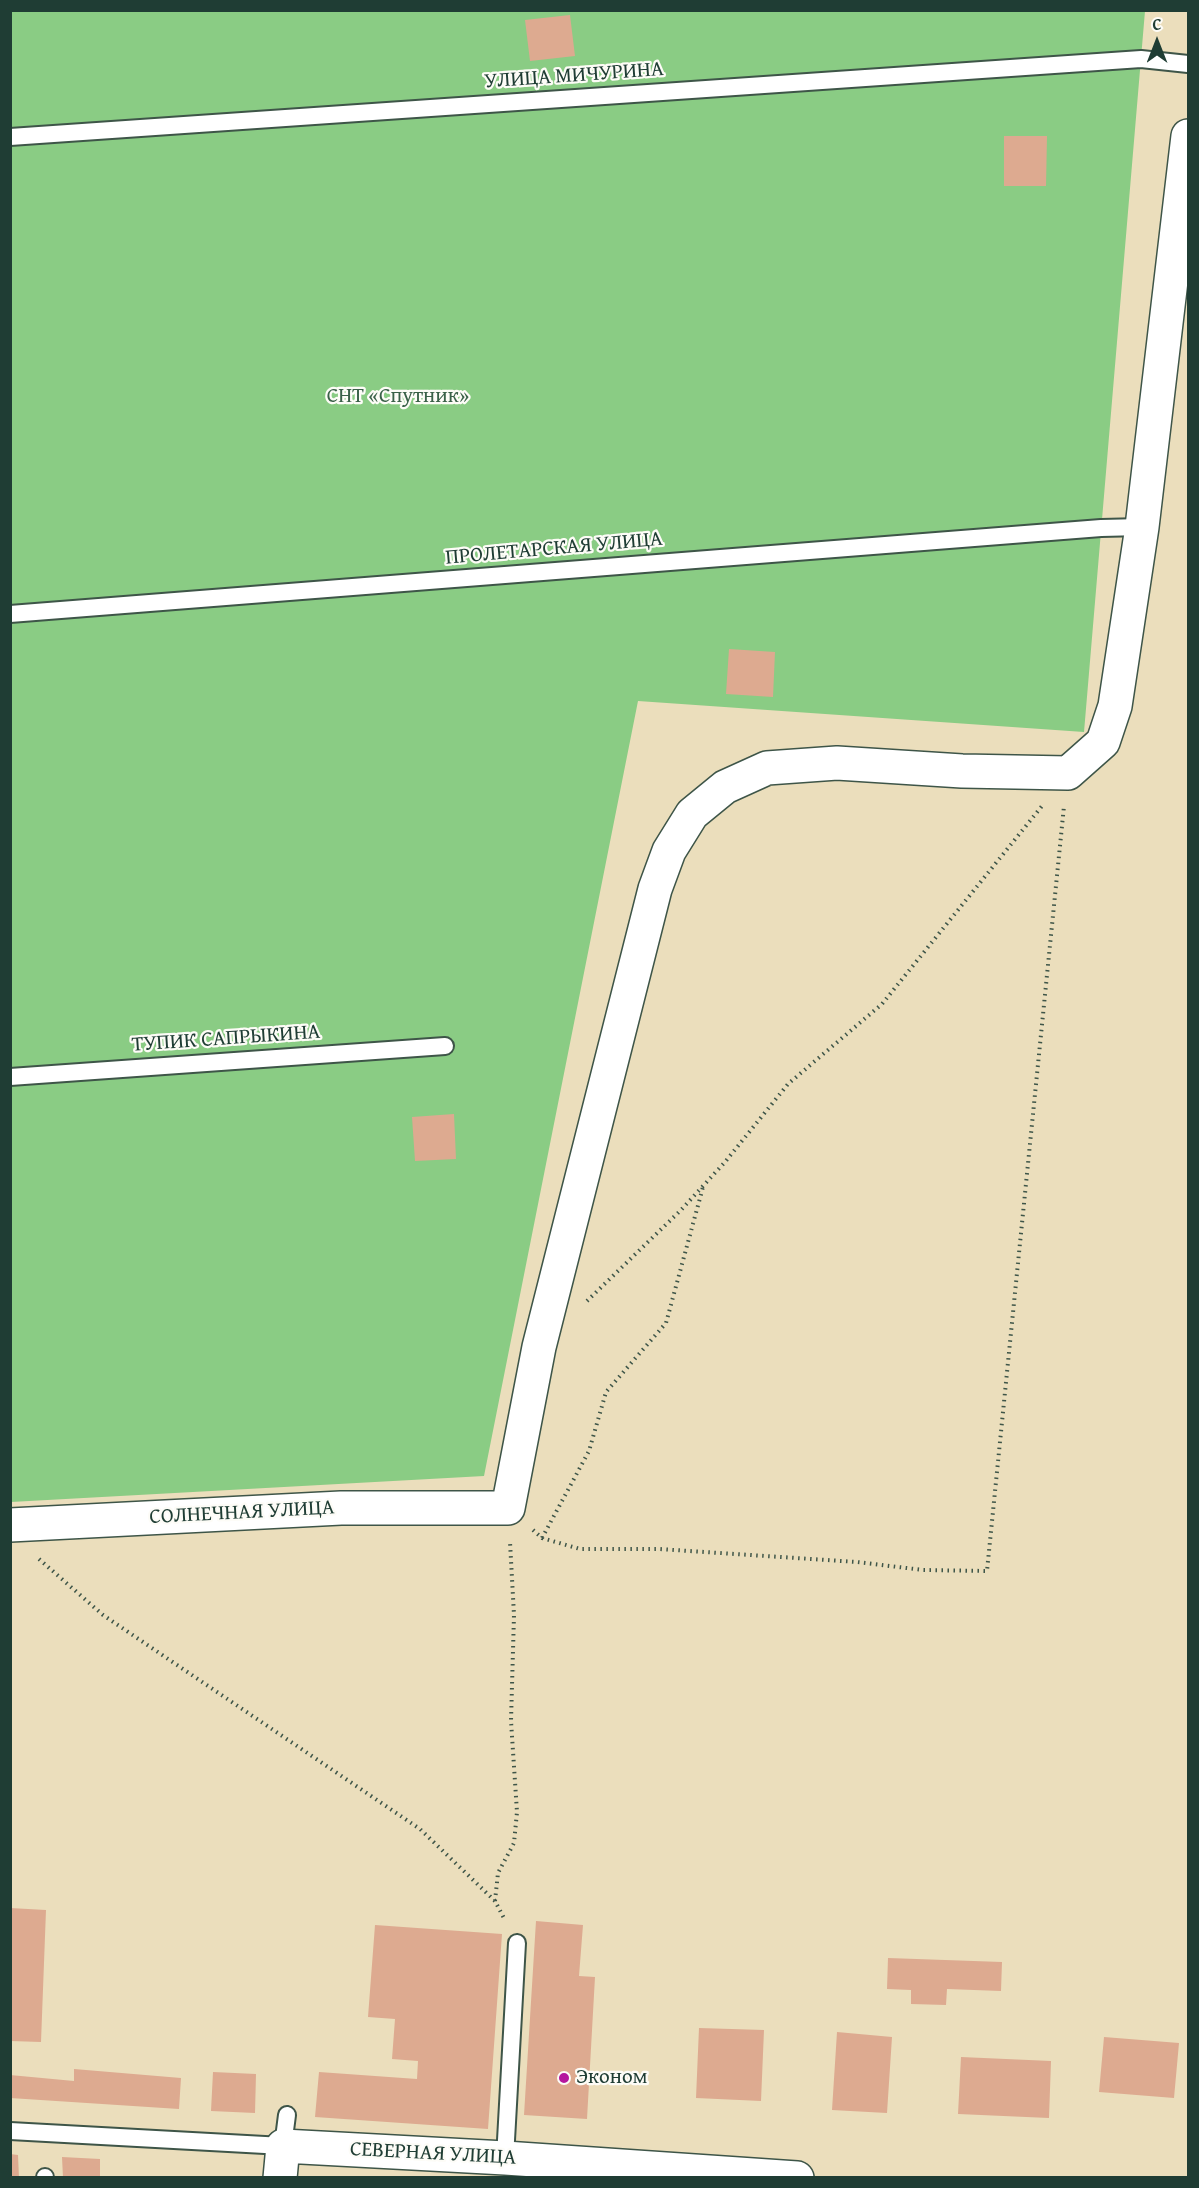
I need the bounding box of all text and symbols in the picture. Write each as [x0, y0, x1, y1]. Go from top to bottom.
north arrow [1127, 12, 1187, 72]
text: С [1152, 12, 1162, 36]
street label: УЛИЦА МИЧУРИНА [484, 57, 664, 95]
park label: СНТ «Спутник» [327, 384, 469, 410]
street label: ПРОЛЕТАРСКАЯ УЛИЦА [444, 527, 664, 571]
street label: ТУПИК САПРЫКИНА [131, 1020, 321, 1058]
street label: СОЛНЕЧНАЯ УЛИЦА [149, 1496, 335, 1530]
place label: Эконом [576, 2065, 648, 2091]
marker: Эконом [557, 2071, 571, 2085]
street label: СЕВЕРНАЯ УЛИЦА [349, 2137, 517, 2171]

